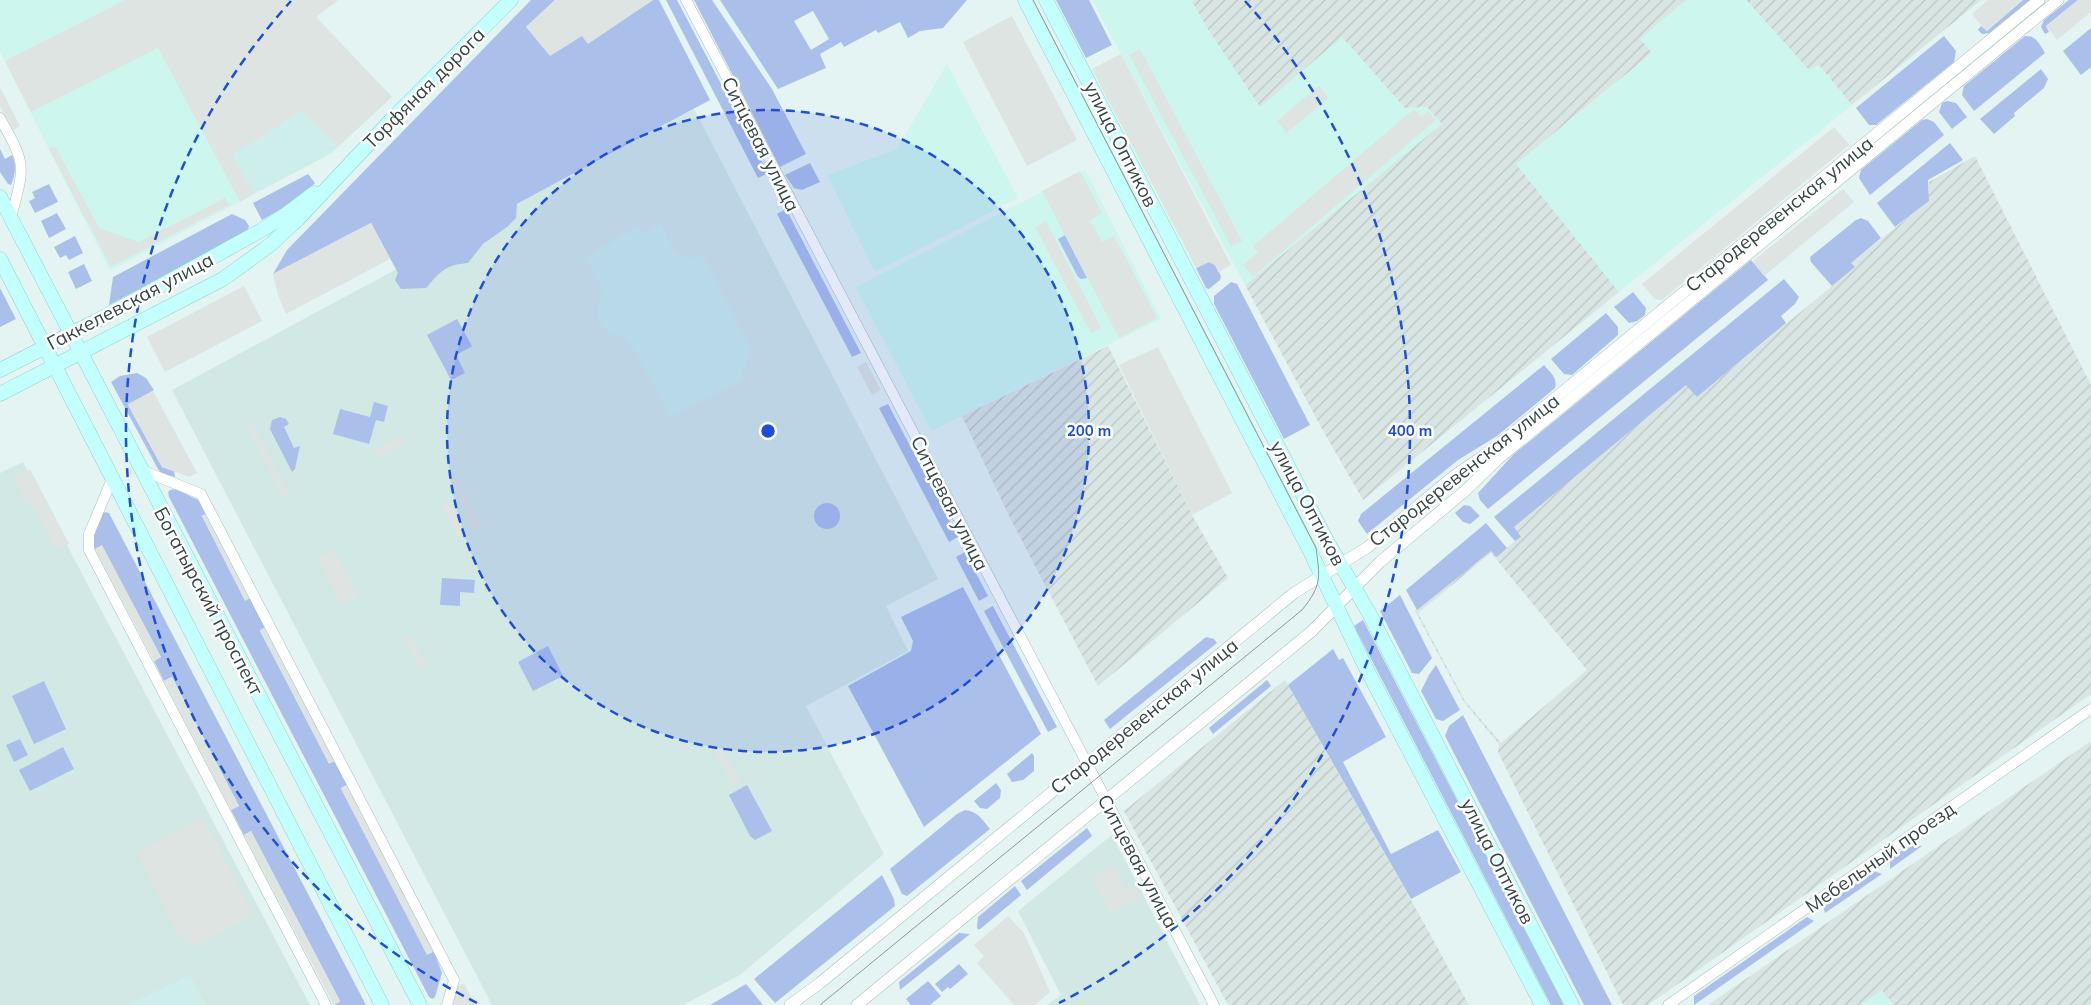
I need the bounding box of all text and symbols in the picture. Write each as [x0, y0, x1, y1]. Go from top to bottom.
street label: Торфяная дорога [358, 22, 490, 154]
street label: Ситцевая улица [717, 73, 805, 215]
street label: улица Оптиков [1079, 77, 1163, 211]
street label: Стародеревенская улица [1680, 131, 1878, 297]
street label: Гаккелевская улица [43, 247, 217, 355]
street label: Стародеревенская улица [1364, 388, 1564, 552]
text: 200 m [1067, 421, 1111, 440]
text: 400 m [1388, 421, 1432, 440]
centre of rings [759, 422, 777, 440]
street label: Ситцевая улица [906, 432, 994, 574]
street label: улица Оптиков [1265, 436, 1351, 570]
street label: Богатырский проспект [149, 503, 269, 700]
street label: Стародеревенская улица [1045, 633, 1243, 799]
street label: Ситцевая улица [1093, 790, 1183, 932]
street label: улица Оптиков [1456, 794, 1540, 928]
street label: Мебельный проезд [1800, 796, 1960, 918]

